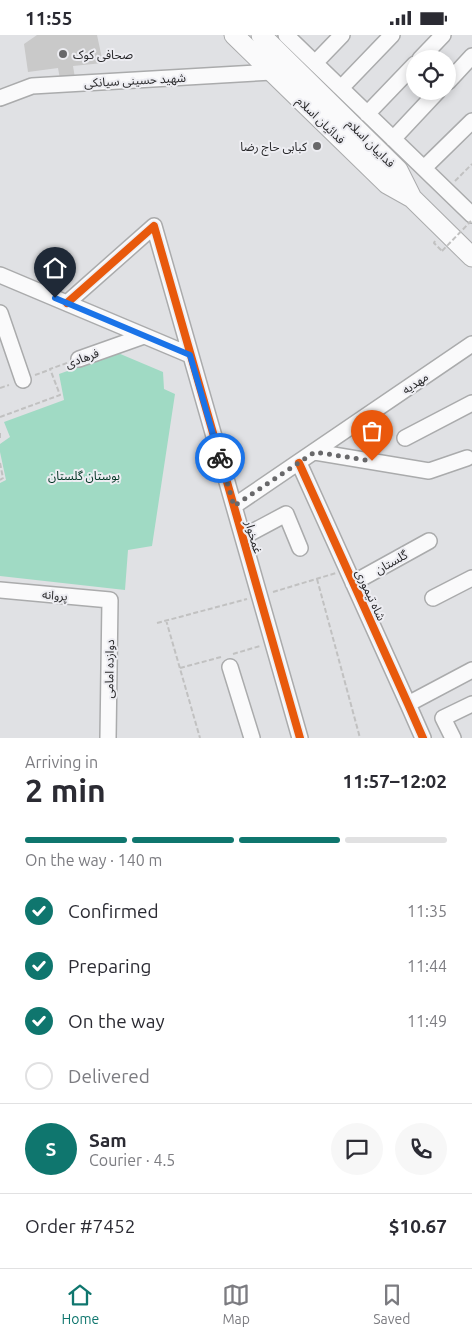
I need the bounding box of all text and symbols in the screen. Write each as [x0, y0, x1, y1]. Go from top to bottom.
text: 11:55 [25, 7, 73, 29]
marker: صحافی کوک [57, 48, 69, 60]
place label: صحافی کوک [73, 48, 133, 62]
map controls [406, 50, 456, 100]
button: locate [406, 50, 456, 100]
street label: شهید حسینی سیانکی [84, 71, 186, 90]
street label: فدائیان اسلام [292, 94, 348, 148]
street label: فداییان اسلام [342, 116, 398, 172]
place label: کبابی حاج رضا [240, 140, 308, 156]
marker: کبابی حاج رضا [311, 140, 323, 152]
pin [34, 247, 76, 298]
icon: home [41, 254, 69, 282]
street label: فرهادی [63, 346, 101, 371]
street label: مهدیه [400, 370, 431, 397]
pin [351, 410, 393, 461]
icon: bag [358, 417, 386, 445]
courier [195, 433, 245, 483]
icon: bike [206, 444, 234, 472]
park label: بوستان گلستان [48, 469, 120, 483]
street label: غمخوار [242, 518, 265, 555]
street label: گلستان [373, 547, 411, 577]
street label: شاه تیموری [353, 567, 388, 623]
street label: پروانه [41, 587, 68, 605]
street label: دوازده امامی [102, 639, 117, 699]
text: Arriving in [25, 753, 98, 771]
text: 11:57–12:02 [342, 770, 447, 792]
text: 2 min [25, 772, 106, 808]
text: On the way · 140 m [25, 851, 162, 869]
icon: check [25, 897, 53, 925]
text: Confirmed [68, 900, 159, 922]
text: 11:35 [407, 902, 447, 920]
icon: check [25, 952, 53, 980]
text: Preparing [68, 955, 152, 977]
text: 11:44 [407, 957, 447, 975]
icon: check [25, 1007, 53, 1035]
text: On the way [68, 1010, 165, 1032]
text: 11:49 [407, 1012, 447, 1030]
text: Delivered [68, 1065, 150, 1087]
button: chat [331, 1123, 383, 1175]
button: phone [395, 1123, 447, 1175]
text: Sam [89, 1129, 127, 1151]
text: S [46, 1138, 56, 1160]
text: Courier · 4.5 [89, 1151, 175, 1169]
text: Order #7452 [25, 1215, 135, 1237]
text: $10.67 [389, 1215, 447, 1237]
tab: Home [61, 1281, 99, 1327]
tab: Map [222, 1281, 250, 1327]
tab: Saved [373, 1281, 410, 1327]

